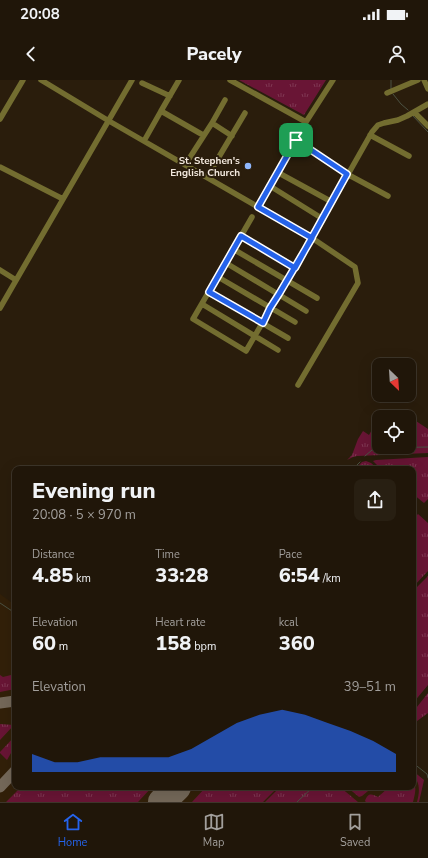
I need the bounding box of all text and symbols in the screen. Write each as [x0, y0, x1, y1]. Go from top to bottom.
text: 20:08 [20, 4, 60, 24]
text: Pacely [186, 42, 242, 66]
icon: back [20, 43, 42, 65]
icon: person [386, 43, 408, 65]
pin [279, 123, 313, 157]
icon: arrive [285, 129, 307, 151]
place label: St. Stephen's English Church [170, 154, 240, 180]
marker: St. Stephen's English Church [243, 161, 253, 171]
north arrow [372, 358, 416, 402]
map controls [372, 358, 416, 454]
button: locate [372, 410, 416, 454]
text: Evening run [32, 476, 156, 506]
button: share [354, 479, 396, 521]
text: 20:08 · 5 × 970 m [32, 506, 136, 524]
text: Distance [32, 547, 75, 562]
text: Time [155, 547, 180, 562]
text: Pace [279, 547, 302, 562]
text: 4.85 [32, 562, 73, 589]
text: 33:28 [155, 562, 209, 589]
text: 6:54 [279, 562, 320, 589]
text: km [73, 571, 91, 586]
text: /km [320, 571, 341, 586]
text: Elevation [32, 615, 78, 630]
text: Heart rate [155, 615, 206, 630]
text: kcal [279, 615, 298, 630]
text: 60 [32, 630, 56, 657]
text: 158 [155, 630, 191, 657]
text: 360 [279, 630, 315, 657]
text: m [56, 639, 68, 654]
text: bpm [191, 639, 216, 654]
text: Elevation [32, 678, 86, 696]
text: 39–51 m [344, 678, 396, 696]
tab: Home [58, 811, 87, 850]
tab: Map [203, 811, 225, 850]
tab: Saved [340, 811, 370, 850]

